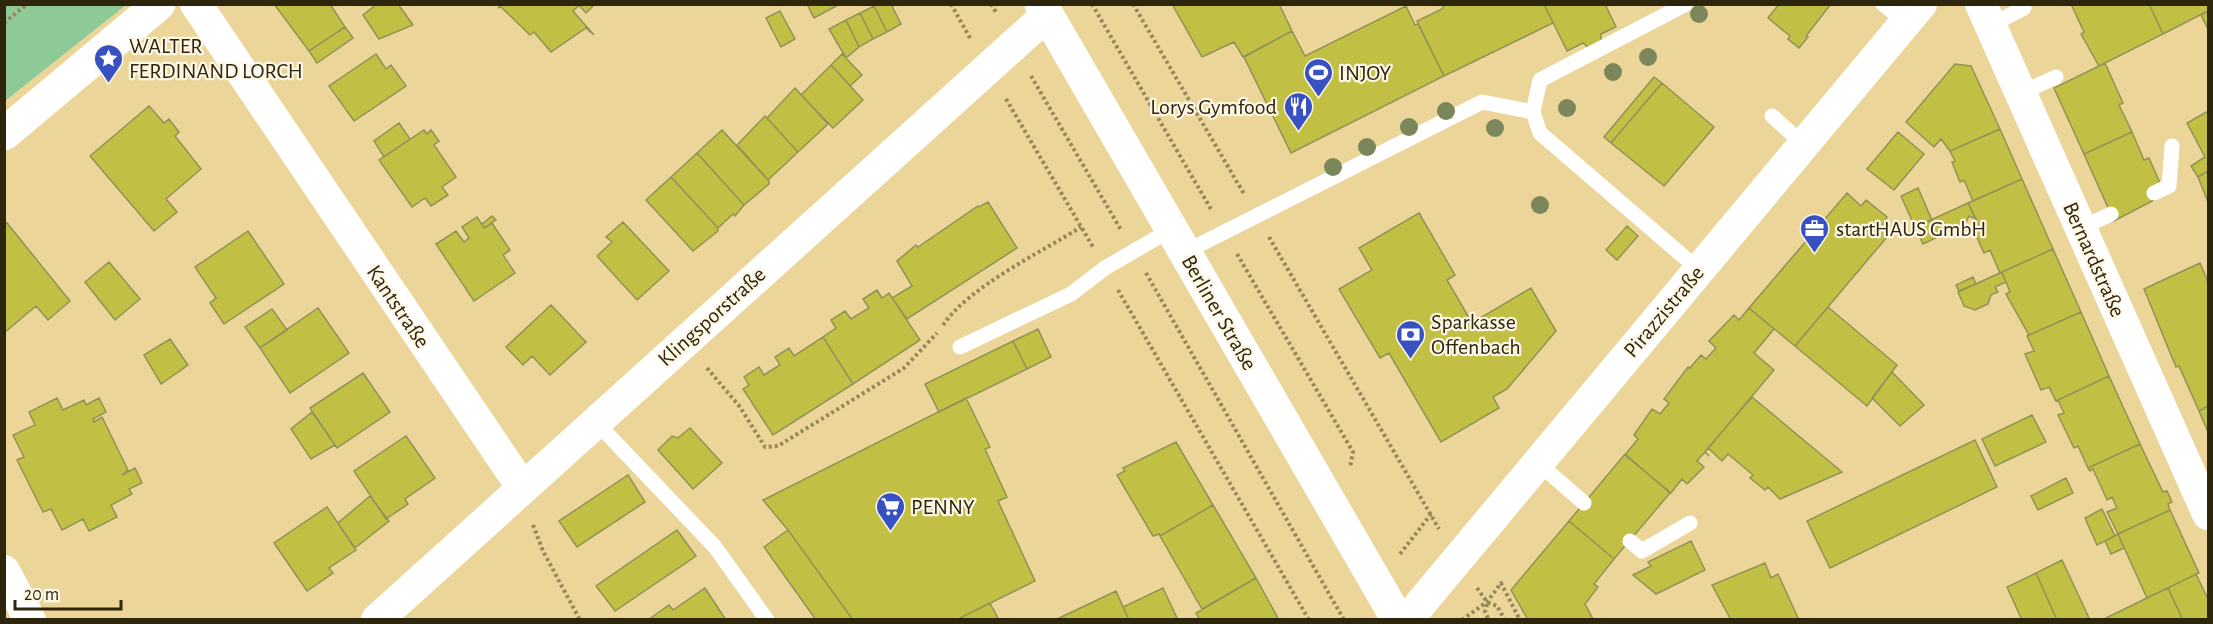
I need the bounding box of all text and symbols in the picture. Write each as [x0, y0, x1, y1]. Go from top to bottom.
place label: WALTER FERDINAND LORCH [129, 35, 303, 82]
place icon: WALTER FERDINAND LORCH [92, 42, 124, 84]
sports icon: INJOY [1302, 56, 1334, 98]
place label: INJOY [1339, 62, 1392, 84]
restaurant icon: Lorys Gymfood [1282, 90, 1314, 132]
place label: Lorys Gymfood [1150, 96, 1277, 118]
street label: Bernardstraße [2059, 199, 2129, 320]
office icon: startHAUS GmbH [1799, 212, 1831, 254]
place label: startHAUS GmbH [1836, 218, 1986, 240]
street label: Berliner Straße [1177, 251, 1261, 374]
street label: Kantstraße [363, 261, 434, 352]
street label: Pirazzistraße [1619, 262, 1708, 362]
street label: Klingsporstraße [654, 263, 770, 371]
place label: Sparkasse Offenbach [1431, 311, 1521, 358]
bank icon: Sparkasse Offenbach [1394, 318, 1426, 360]
supermarket icon: PENNY [874, 490, 906, 532]
place label: PENNY [911, 496, 975, 518]
scale bar [15, 573, 122, 611]
text: 20 m [24, 586, 59, 604]

